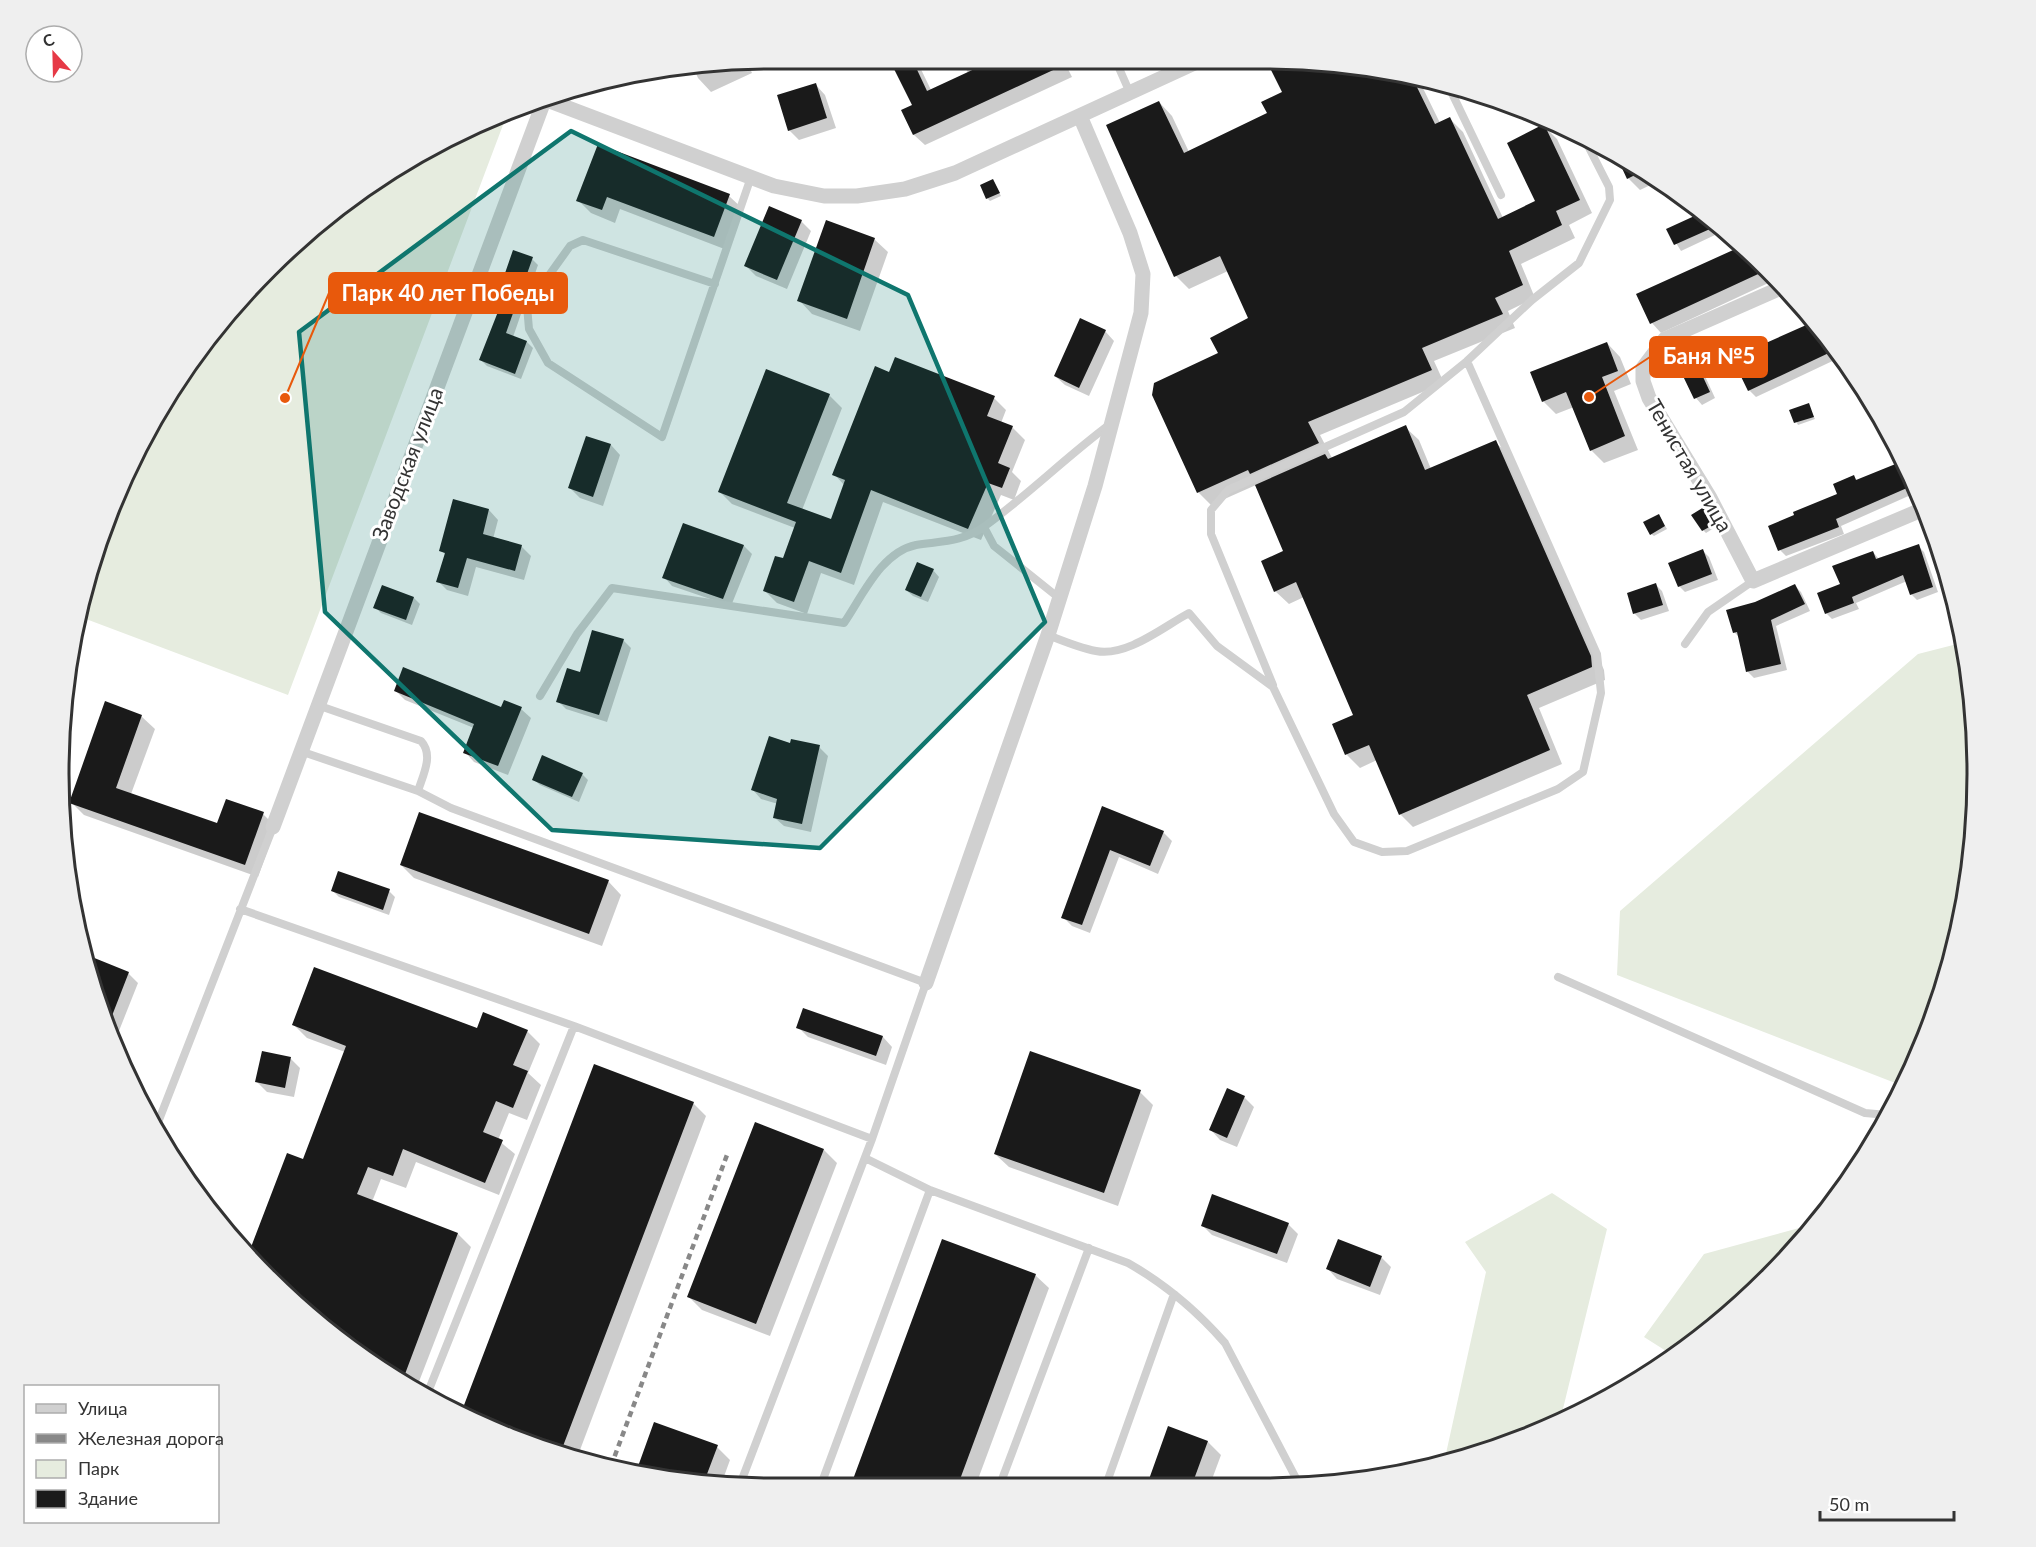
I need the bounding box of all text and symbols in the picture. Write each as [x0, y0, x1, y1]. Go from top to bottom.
north arrow [24, 24, 84, 84]
text: С [40, 29, 57, 50]
callout: Парк 40 лет Победы [329, 273, 567, 313]
text: Парк 40 лет Победы [341, 279, 555, 306]
callout: Баня №5 [1650, 337, 1767, 377]
text: Баня №5 [1663, 342, 1755, 369]
street label: Заводская улица [366, 384, 447, 543]
street label: Тенистая улица [1642, 395, 1738, 536]
legend [24, 1385, 219, 1523]
text: Улица [78, 1397, 128, 1419]
text: Железная дорога [78, 1427, 224, 1449]
text: Парк [78, 1457, 120, 1479]
scale bar [1820, 1484, 1954, 1522]
text: Здание [78, 1487, 138, 1509]
text: 50 m [1829, 1493, 1869, 1515]

